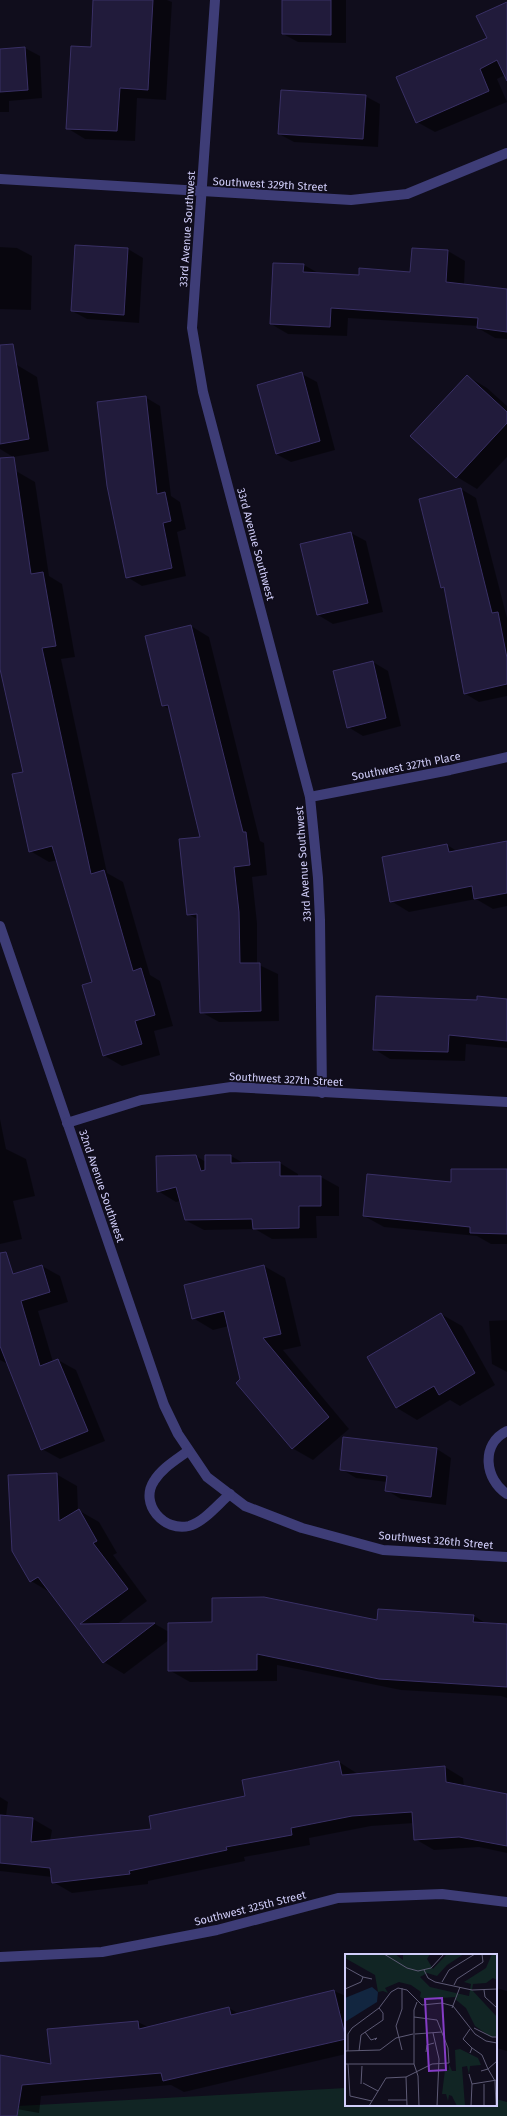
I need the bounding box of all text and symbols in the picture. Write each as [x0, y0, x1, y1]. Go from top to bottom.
street label: 33rd Avenue Southwest [177, 171, 198, 287]
street label: Southwest 329th Street [212, 175, 328, 194]
street label: 33rd Avenue Southwest [234, 486, 277, 602]
street label: Southwest 327th Place [351, 750, 462, 783]
street label: 33rd Avenue Southwest [293, 806, 314, 922]
street label: Southwest 327th Street [229, 1070, 343, 1089]
street label: 32nd Avenue Southwest [76, 1128, 127, 1244]
street label: Southwest 326th Street [378, 1529, 494, 1552]
street label: Southwest 325th Street [193, 1888, 307, 1929]
inset map [345, 1954, 497, 2106]

